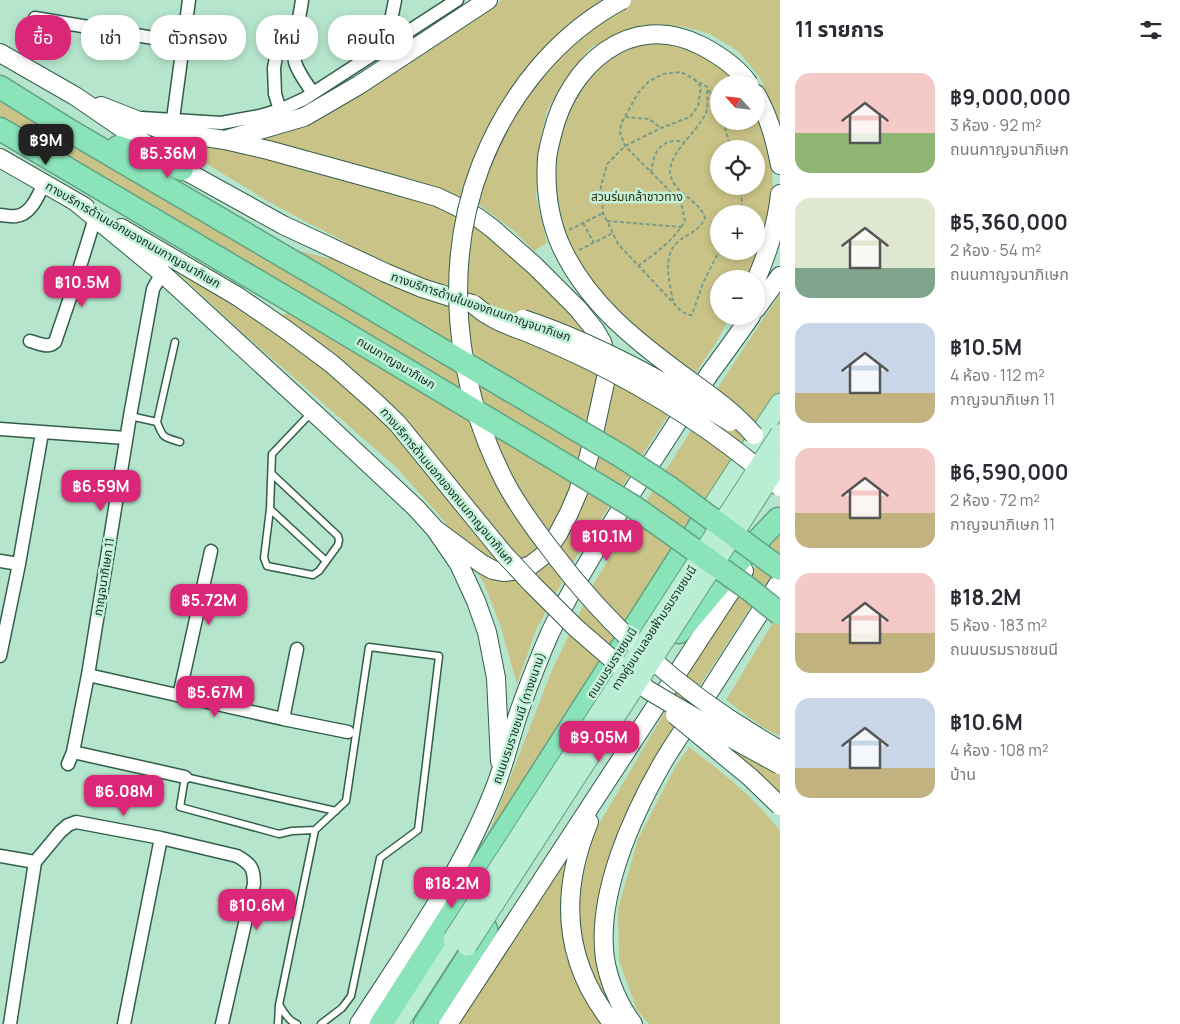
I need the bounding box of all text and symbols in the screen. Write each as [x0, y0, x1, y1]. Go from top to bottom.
chip: ซื้อ [15, 15, 71, 60]
chip: เช่า [81, 15, 140, 60]
chip: ตัวกรอง [150, 15, 246, 60]
chip: ใหม่ [256, 15, 318, 60]
chip: คอนโด [328, 15, 413, 60]
text: 11 รายการ [795, 15, 884, 43]
icon: filters [1137, 16, 1165, 44]
north arrow [710, 75, 765, 130]
map controls [710, 75, 765, 325]
text: ฿9,000,000 [950, 83, 1071, 111]
icon: home [835, 93, 895, 153]
text: 3 ห้อง · 92 m² [950, 114, 1041, 136]
pin: ฿9M [22, 124, 70, 166]
text: ฿9M [30, 129, 62, 151]
pin: ฿5.36M [127, 136, 209, 179]
text: ถนนกาญจนาภิเษก [950, 138, 1069, 160]
button: locate [710, 140, 765, 195]
text: ฿5.36M [140, 142, 196, 164]
street label: ทางบริการด้านนอกของถนนกาญจนาภิเษก [43, 177, 224, 292]
park label: สวนร่มเกล้าชาวทาง [591, 188, 683, 205]
button: + [710, 205, 765, 260]
text: ฿5,360,000 [950, 208, 1068, 236]
icon: home [835, 218, 895, 278]
text: 2 ห้อง · 54 m² [950, 239, 1041, 261]
text: ถนนกาญจนาภิเษก [950, 263, 1069, 285]
pin: ฿10.5M [41, 266, 123, 308]
street label: ทางบริการด้านในของถนนกาญจนาภิเษก [389, 268, 573, 345]
button: − [710, 270, 765, 325]
text: ฿10.5M [55, 271, 109, 293]
street label: ถนนกาญจนาภิเษก [354, 332, 439, 393]
text: ฿10.5M [950, 333, 1022, 361]
icon: home [835, 343, 895, 403]
text: 4 ห้อง · 112 m² [950, 364, 1045, 386]
text: กาญจนาภิเษก 11 [950, 388, 1055, 410]
street label: ทางบริการด้านนอกของถนนกาญจนาภิเษก [377, 404, 518, 568]
text: ฿6,590,000 [950, 458, 1069, 486]
icon: home [835, 468, 895, 528]
pin: ฿6.59M [60, 470, 142, 512]
text: ฿6.59M [72, 475, 130, 497]
text: 2 ห้อง · 72 m² [950, 489, 1040, 511]
text: กาญจนาภิเษก 11 [950, 513, 1055, 535]
pin: ฿10.1M [566, 520, 648, 562]
text: ฿10.1M [582, 525, 632, 547]
street label: กาญจนาภิเษก 11 [89, 537, 118, 617]
street label: ทางคู่ขนานลอยฟ้าบรมราชชนนี [607, 562, 700, 693]
text: ฿18.2M [950, 583, 1021, 611]
pin: ฿5.72M [168, 584, 250, 626]
text: ฿5.72M [181, 589, 237, 611]
icon: home [835, 593, 895, 653]
text: 5 ห้อง · 183 m² [950, 614, 1047, 636]
street label: ถนนบรมราชชนนี [582, 624, 641, 701]
text: ถนนบรมราชชนนี [950, 638, 1058, 660]
street label: ถนนบรมราชชนนี (ทางขนาน) [488, 650, 549, 786]
pin: ฿5.67M [174, 676, 256, 718]
text: ฿5.67M [187, 681, 243, 703]
text: ฿10.6M [950, 708, 1023, 736]
icon: home [835, 718, 895, 778]
pin: ฿9.05M [558, 720, 640, 763]
text: ฿9.05M [570, 726, 628, 748]
text: 4 ห้อง · 108 m² [950, 739, 1048, 761]
text: บ้าน [950, 763, 976, 785]
pin: ฿6.08M [83, 774, 165, 817]
text: ฿6.08M [95, 780, 153, 802]
pin: ฿18.2M [411, 866, 493, 909]
text: ฿18.2M [425, 872, 479, 894]
pin: ฿10.6M [216, 888, 298, 931]
text: ฿10.6M [229, 894, 285, 916]

